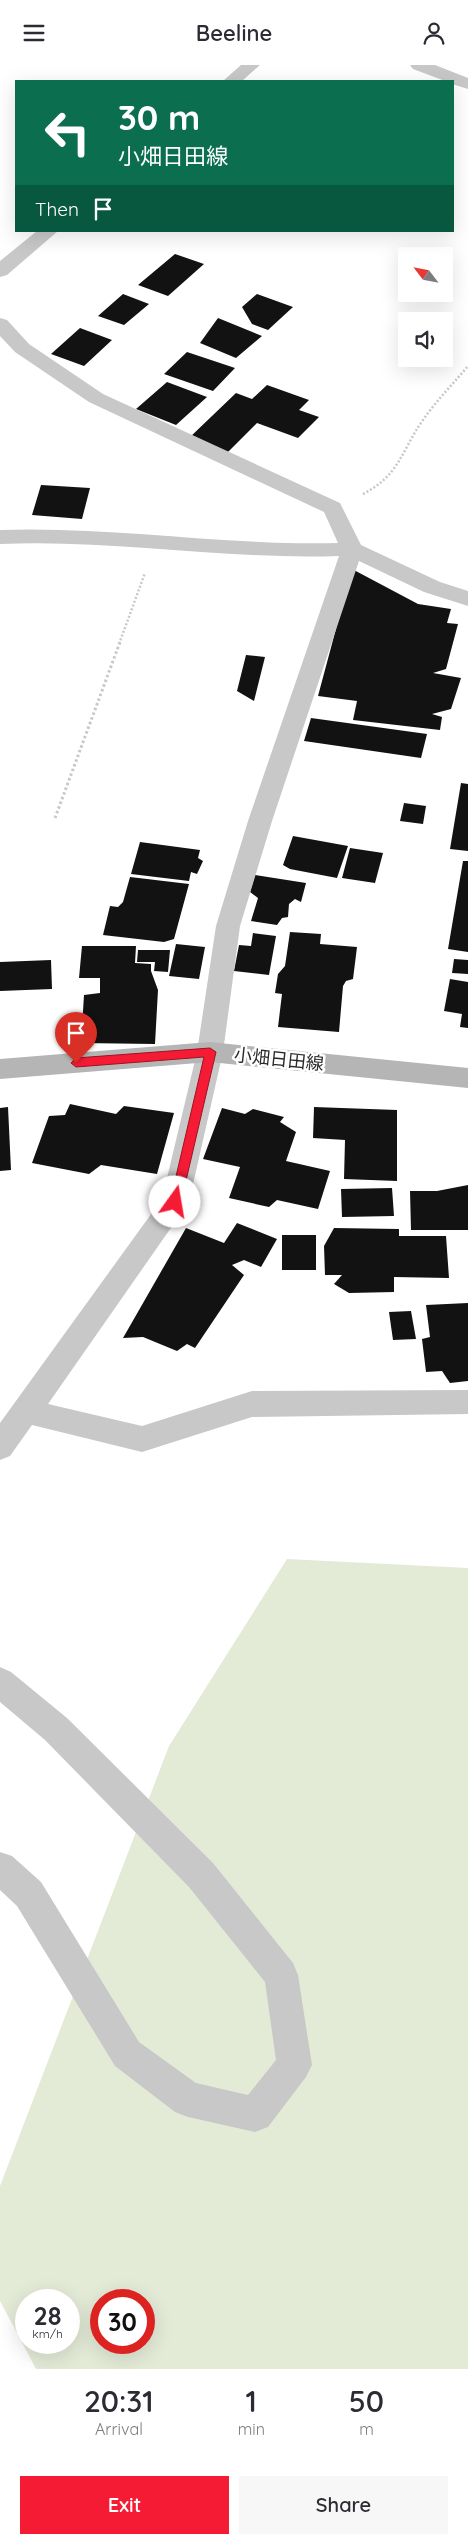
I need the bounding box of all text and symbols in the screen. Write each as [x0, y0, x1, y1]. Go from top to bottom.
icon: menu [20, 19, 48, 47]
text: Beeline [196, 19, 272, 47]
icon: person [420, 19, 448, 47]
text: 30 m [118, 95, 200, 139]
icon: left [35, 100, 100, 165]
text: 小畑日田線 [118, 142, 228, 170]
icon: arrive [89, 195, 117, 223]
text: Then [35, 197, 79, 221]
north arrow [398, 247, 452, 303]
map controls [398, 247, 453, 367]
button: sound [398, 312, 453, 367]
pin [55, 1012, 97, 1063]
icon: arrive [62, 1019, 90, 1047]
street label: 小畑日田線 [233, 1043, 325, 1075]
position arrow [148, 1175, 200, 1227]
speed limit sign: 30 [90, 2289, 155, 2354]
text: 28 [34, 2300, 61, 2331]
text: km/h [32, 2326, 63, 2341]
text: 20:31 [84, 2382, 154, 2420]
text: 1 [246, 2382, 257, 2420]
text: 50 [349, 2382, 384, 2420]
text: Arrival [95, 2419, 143, 2439]
text: min [238, 2419, 265, 2439]
text: m [359, 2419, 374, 2439]
button: Exit [20, 2476, 229, 2534]
button: Share [239, 2476, 448, 2534]

